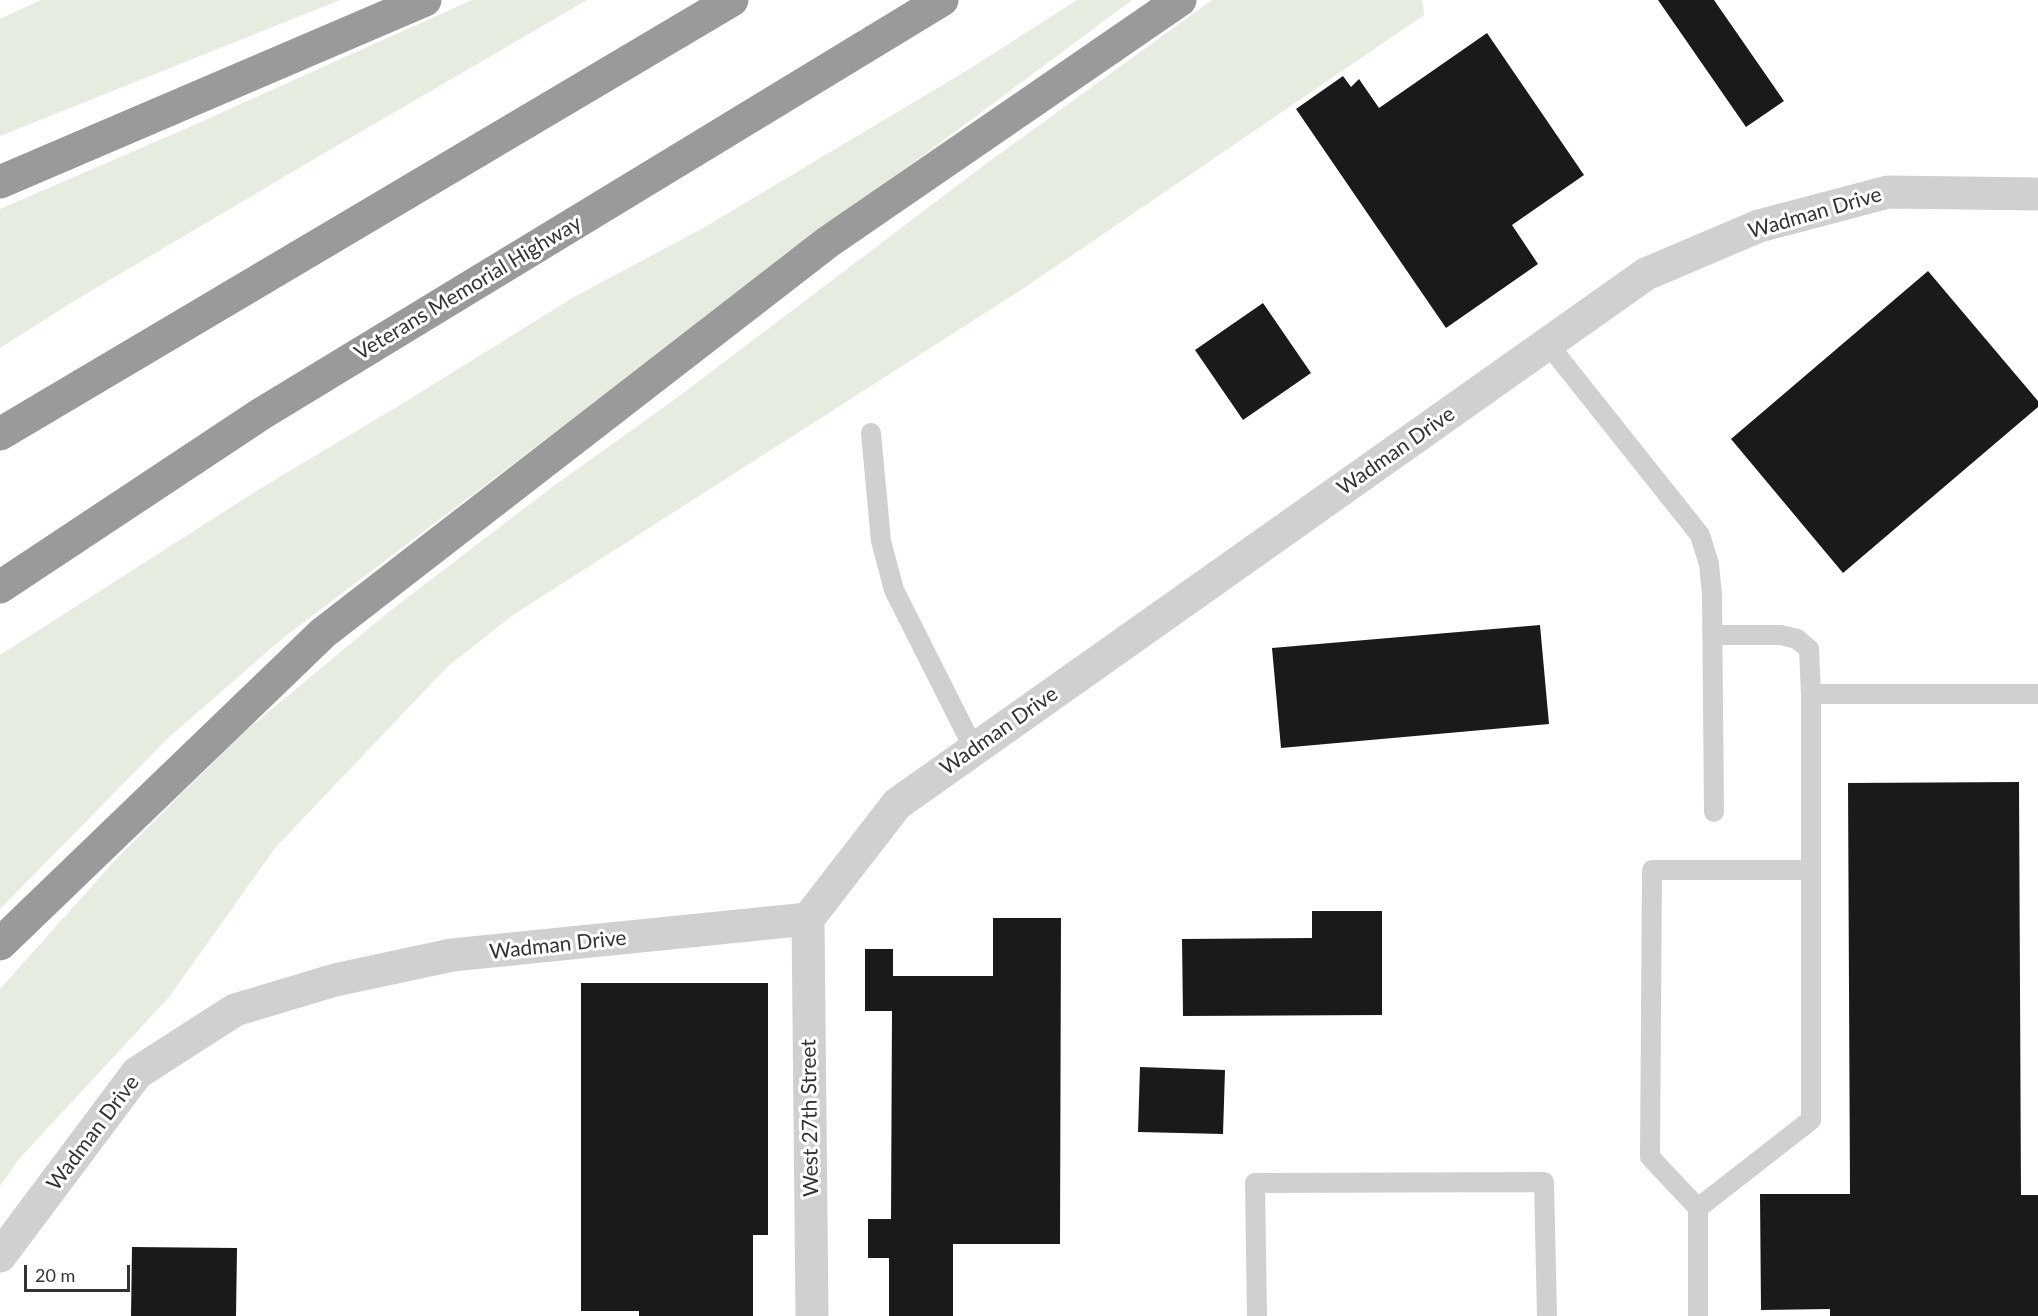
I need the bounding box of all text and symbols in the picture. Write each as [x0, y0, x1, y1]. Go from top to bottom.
street label: Wadman Drive [1745, 182, 1885, 244]
street label: Veterans Memorial Highway [350, 210, 586, 366]
street label: Wadman Drive [1332, 401, 1460, 501]
street label: Wadman Drive [935, 681, 1063, 781]
street label: Wadman Drive [488, 925, 628, 965]
street label: West 27th Street [796, 1039, 824, 1197]
street label: Wadman Drive [42, 1070, 144, 1196]
scale bar [27, 1253, 134, 1291]
text: 20 m [35, 1264, 75, 1286]

